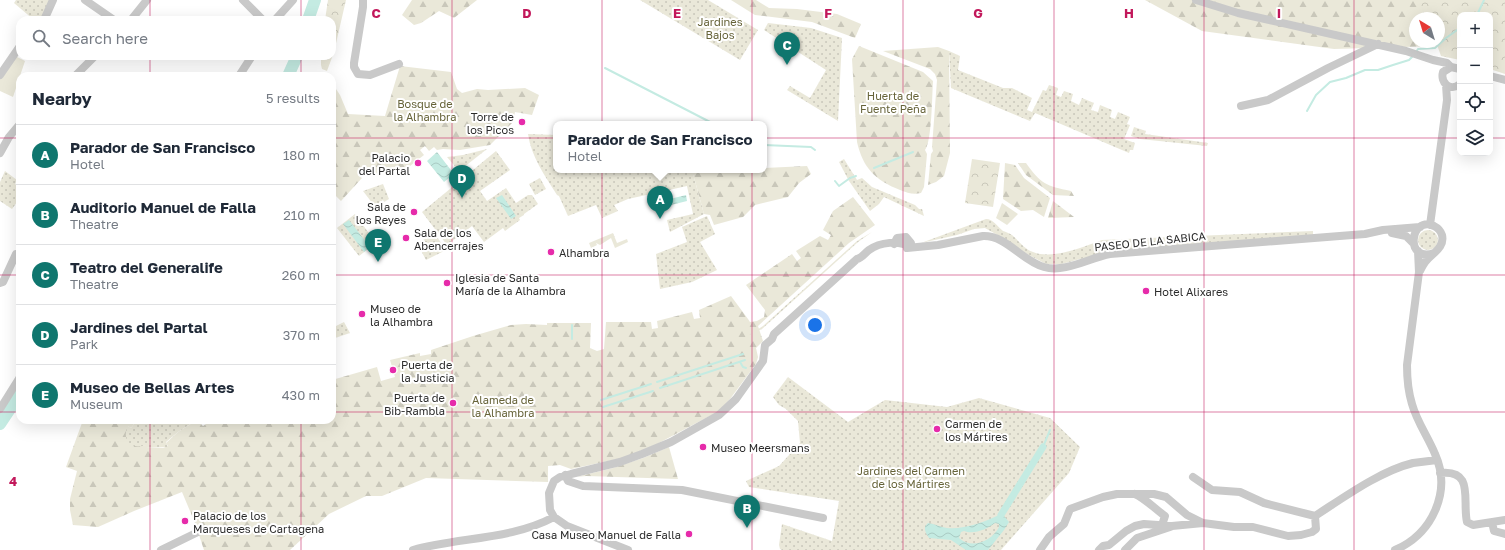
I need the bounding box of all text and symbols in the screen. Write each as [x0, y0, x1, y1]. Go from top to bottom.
text: C [371, 5, 381, 21]
text: D [522, 5, 532, 21]
text: E [673, 5, 681, 21]
text: F [824, 5, 832, 21]
text: G [973, 5, 983, 21]
text: H [1124, 5, 1134, 21]
text: I [1277, 5, 1281, 21]
north arrow [1409, 12, 1445, 48]
map controls [1457, 12, 1493, 156]
button: + [1457, 12, 1493, 48]
park label: Jardines Bajos [697, 15, 743, 41]
search box [16, 16, 336, 60]
icon: search [30, 27, 52, 49]
text: Search here [62, 29, 148, 47]
pin: C [774, 32, 800, 65]
button: − [1457, 48, 1493, 84]
button: locate [1457, 84, 1493, 120]
text: Nearby [32, 88, 92, 109]
park label: Huerta de Fuente Peña [860, 89, 926, 115]
text: 5 results [266, 90, 320, 106]
park label: Bosque de la Alhambra [393, 97, 457, 123]
place label: Torre de los Picos [467, 110, 514, 136]
marker: Torre de los Picos [517, 117, 527, 127]
button: layers [1457, 120, 1493, 156]
popup [553, 121, 767, 173]
text: Parador de San Francisco [567, 130, 753, 148]
text: Parador de San Francisco [70, 138, 255, 156]
text: A [40, 147, 50, 163]
text: 180 m [283, 147, 320, 163]
text: Hotel [567, 148, 602, 164]
place label: Palacio del Partal [359, 151, 410, 177]
text: Hotel [70, 156, 105, 172]
marker: Palacio del Partal [413, 158, 423, 168]
pin: D [449, 165, 475, 198]
pin: A [647, 186, 673, 219]
text: Auditorio Manuel de Falla [70, 198, 256, 216]
place label: Sala de los Reyes [356, 200, 406, 226]
text: B [40, 207, 50, 223]
text: 210 m [283, 207, 320, 223]
marker: Sala de los Reyes [409, 207, 419, 217]
text: Theatre [70, 216, 119, 232]
place label: Sala de los Abencerrajes [414, 226, 484, 252]
pin: E [365, 229, 391, 262]
street label: PASEO DE LA SABICA [1094, 229, 1207, 253]
marker: Sala de los Abencerrajes [401, 233, 411, 243]
place label: Alhambra [559, 246, 610, 259]
marker: Alhambra [546, 247, 556, 257]
text: Teatro del Generalife [70, 258, 223, 276]
text: C [40, 267, 50, 283]
text: 260 m [282, 267, 320, 283]
place label: Iglesia de Santa María de la Alhambra [455, 271, 566, 297]
text: Theatre [70, 276, 119, 292]
marker: Iglesia de Santa María de la Alhambra [442, 278, 452, 288]
place label: Hotel Alixares [1154, 285, 1228, 298]
marker: Hotel Alixares [1141, 286, 1151, 296]
place label: Museo de la Alhambra [370, 302, 433, 328]
marker: Museo de la Alhambra [357, 309, 367, 319]
your location [805, 315, 825, 335]
text: Jardines del Partal [70, 318, 208, 336]
text: D [40, 327, 50, 343]
text: 370 m [283, 327, 320, 343]
text: Park [70, 336, 98, 352]
place label: Puerta de la Justicia [401, 358, 455, 384]
marker: Puerta de la Justicia [388, 365, 398, 375]
text: Museo de Bellas Artes [70, 378, 234, 396]
text: E [41, 387, 49, 403]
text: 430 m [282, 387, 320, 403]
place label: Puerta de Bib-Rambla [384, 391, 445, 417]
park label: Alameda de la Alhambra [471, 393, 535, 419]
text: Museum [70, 396, 123, 412]
marker: Puerta de Bib-Rambla [448, 398, 458, 408]
place label: Carmen de los Mártires [945, 417, 1008, 443]
marker: Carmen de los Mártires [932, 424, 942, 434]
place label: Museo Meersmans [711, 441, 810, 454]
marker: Museo Meersmans [698, 442, 708, 452]
park label: Jardines del Carmen de los Mártires [857, 464, 965, 490]
text: 4 [9, 473, 17, 489]
pin: B [734, 495, 760, 528]
place label: Palacio de los Marqueses de Cartagena [193, 509, 324, 535]
marker: Palacio de los Marqueses de Cartagena [180, 516, 190, 526]
place label: Casa Museo Manuel de Falla [531, 528, 681, 541]
marker: Casa Museo Manuel de Falla [684, 529, 694, 539]

